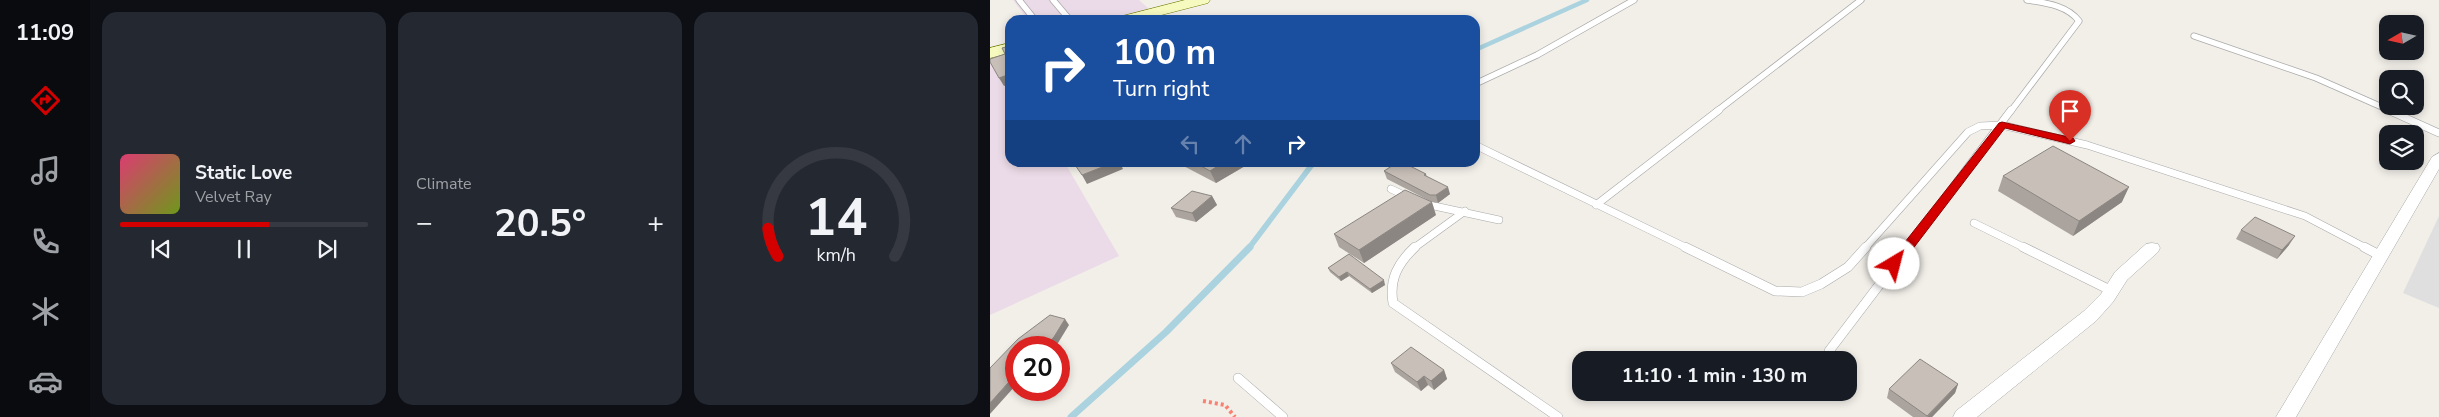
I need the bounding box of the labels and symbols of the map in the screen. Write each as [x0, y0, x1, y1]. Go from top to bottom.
north arrow [2379, 15, 2424, 60]
pin [2049, 90, 2091, 141]
position arrow [1867, 237, 1919, 289]
speed limit sign: 20 [1005, 336, 1070, 401]

